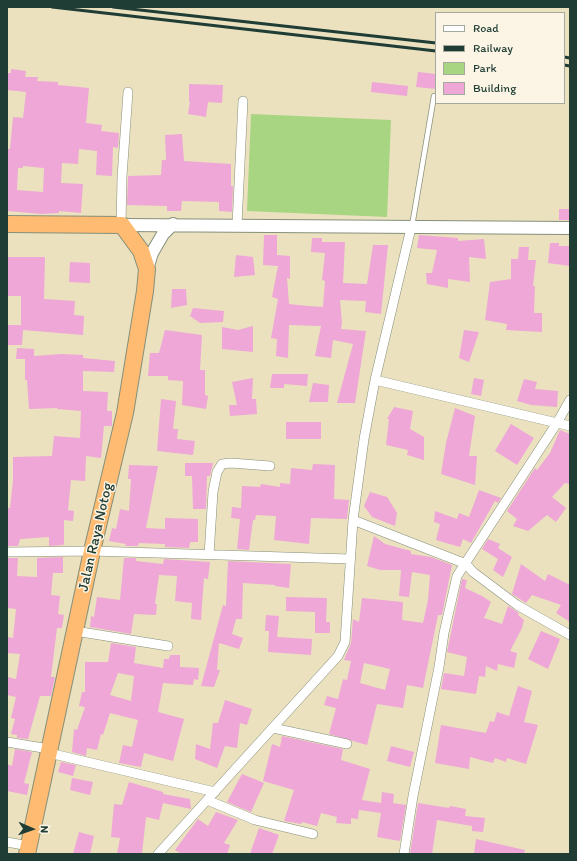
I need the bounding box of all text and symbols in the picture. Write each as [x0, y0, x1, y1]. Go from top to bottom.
legend [435, 12, 565, 104]
text: Road [473, 21, 499, 35]
text: Railway [473, 41, 513, 55]
text: Park [473, 61, 497, 75]
text: Building [473, 81, 516, 95]
street label: Jalan Raya Notog [75, 481, 117, 593]
north arrow [12, 809, 52, 849]
text: N [38, 825, 51, 833]

